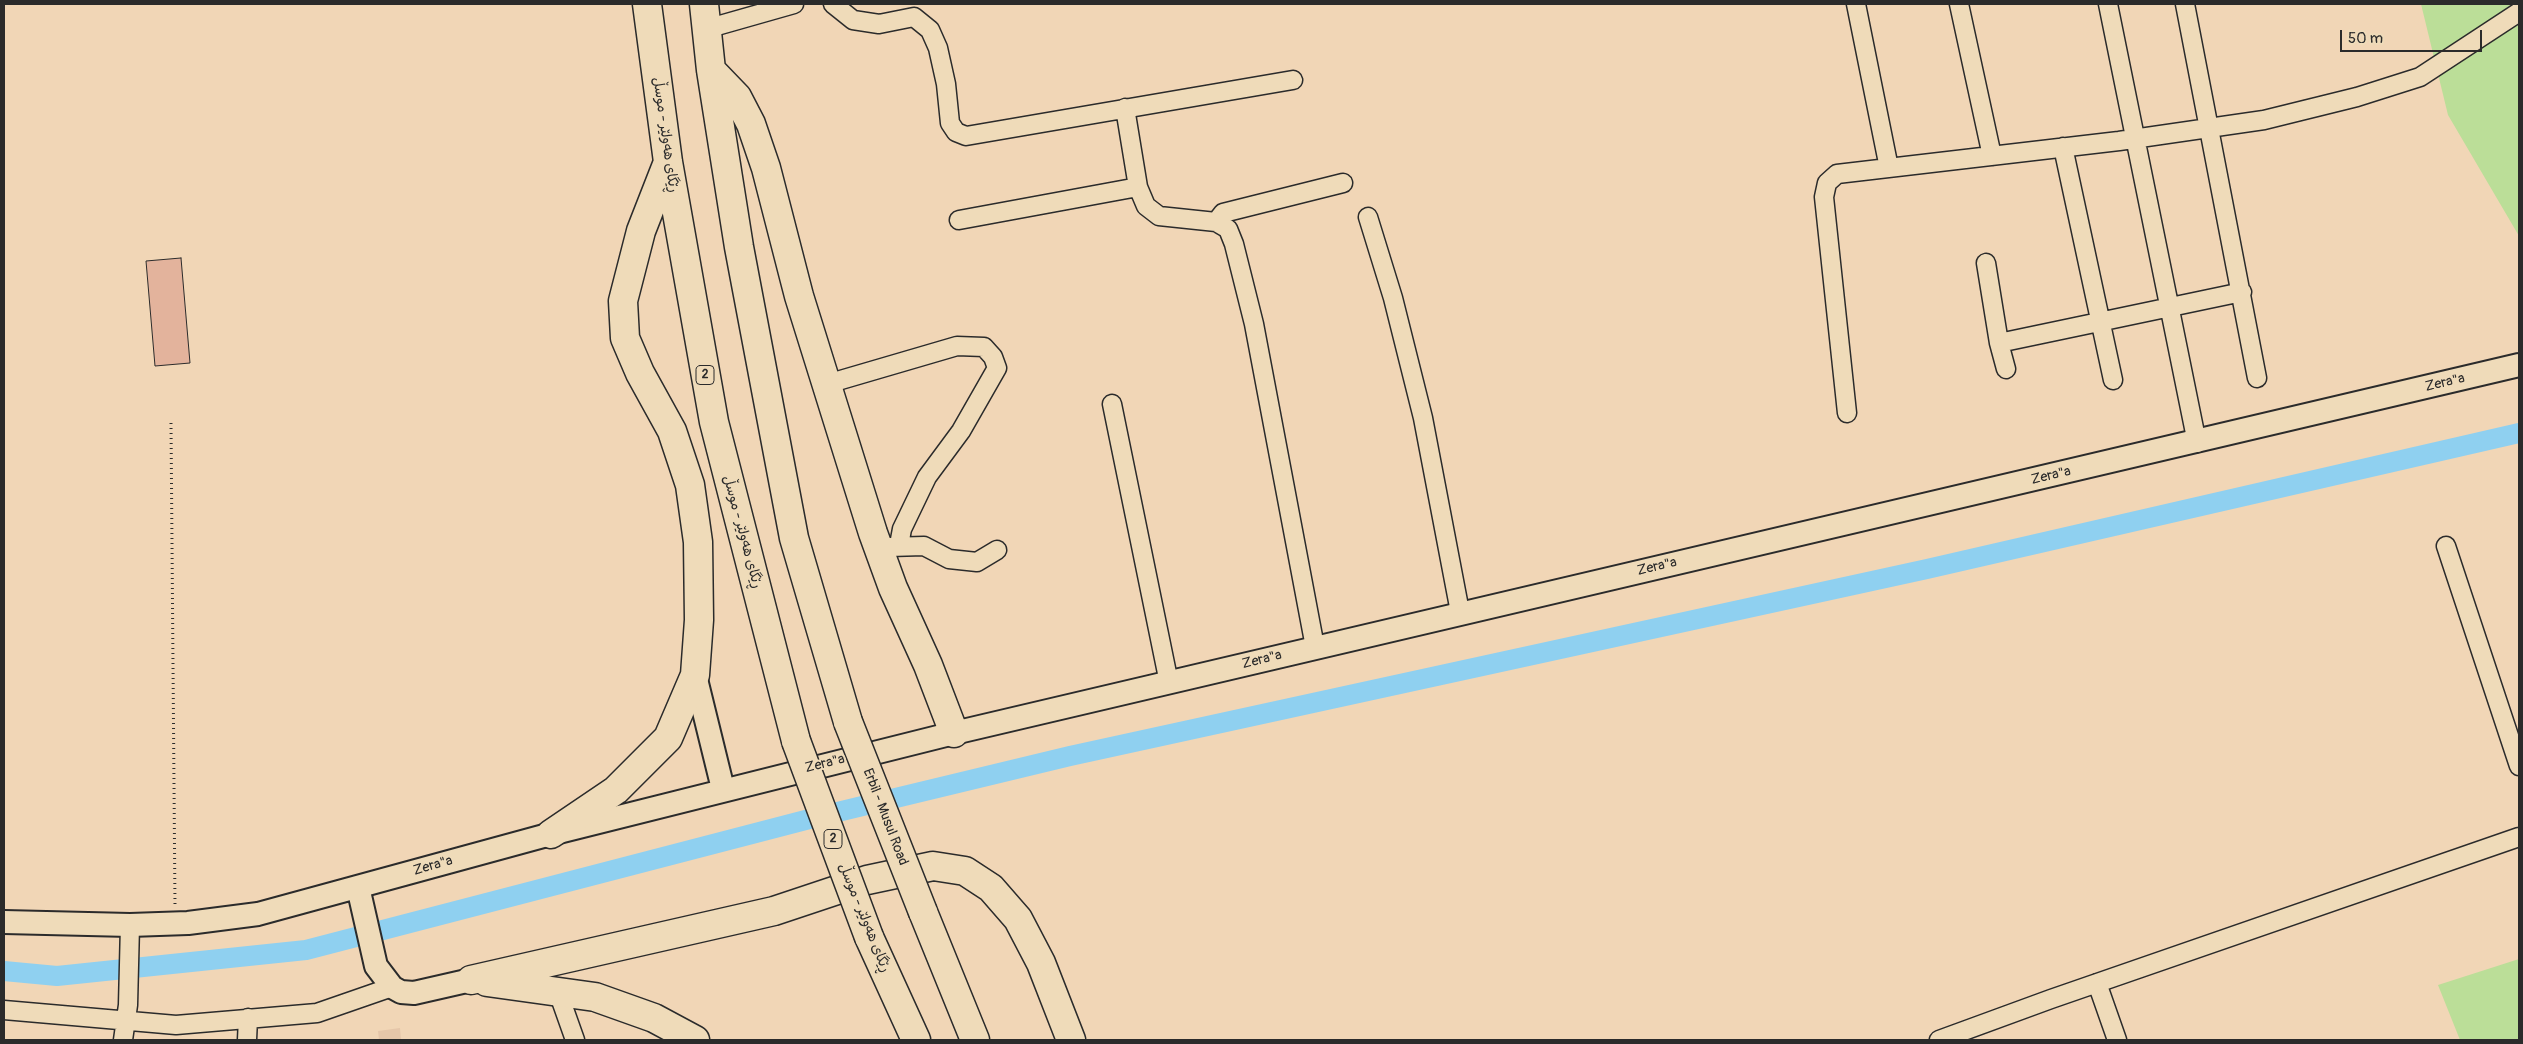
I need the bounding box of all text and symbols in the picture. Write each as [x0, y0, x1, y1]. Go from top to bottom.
scale bar [2343, 20, 2486, 52]
text: 50 m [2348, 29, 2383, 48]
street label: ڕێگای هەولێر - موسڵ [649, 76, 681, 194]
road number: 2 [696, 366, 714, 384]
street label: Zera"a [2424, 370, 2466, 396]
street label: Zera"a [2030, 463, 2072, 489]
street label: ڕێگای هەولێر - موسڵ [719, 474, 765, 590]
street label: Zera"a [1636, 554, 1678, 580]
street label: Zera"a [1240, 647, 1284, 673]
street label: Zera"a [803, 751, 847, 777]
street label: Erbil - Musul Road [859, 766, 911, 868]
road number: 2 [824, 830, 842, 849]
street label: Zera"a [411, 852, 455, 880]
street label: ڕێگای هەولێر - موسڵ [834, 861, 894, 975]

